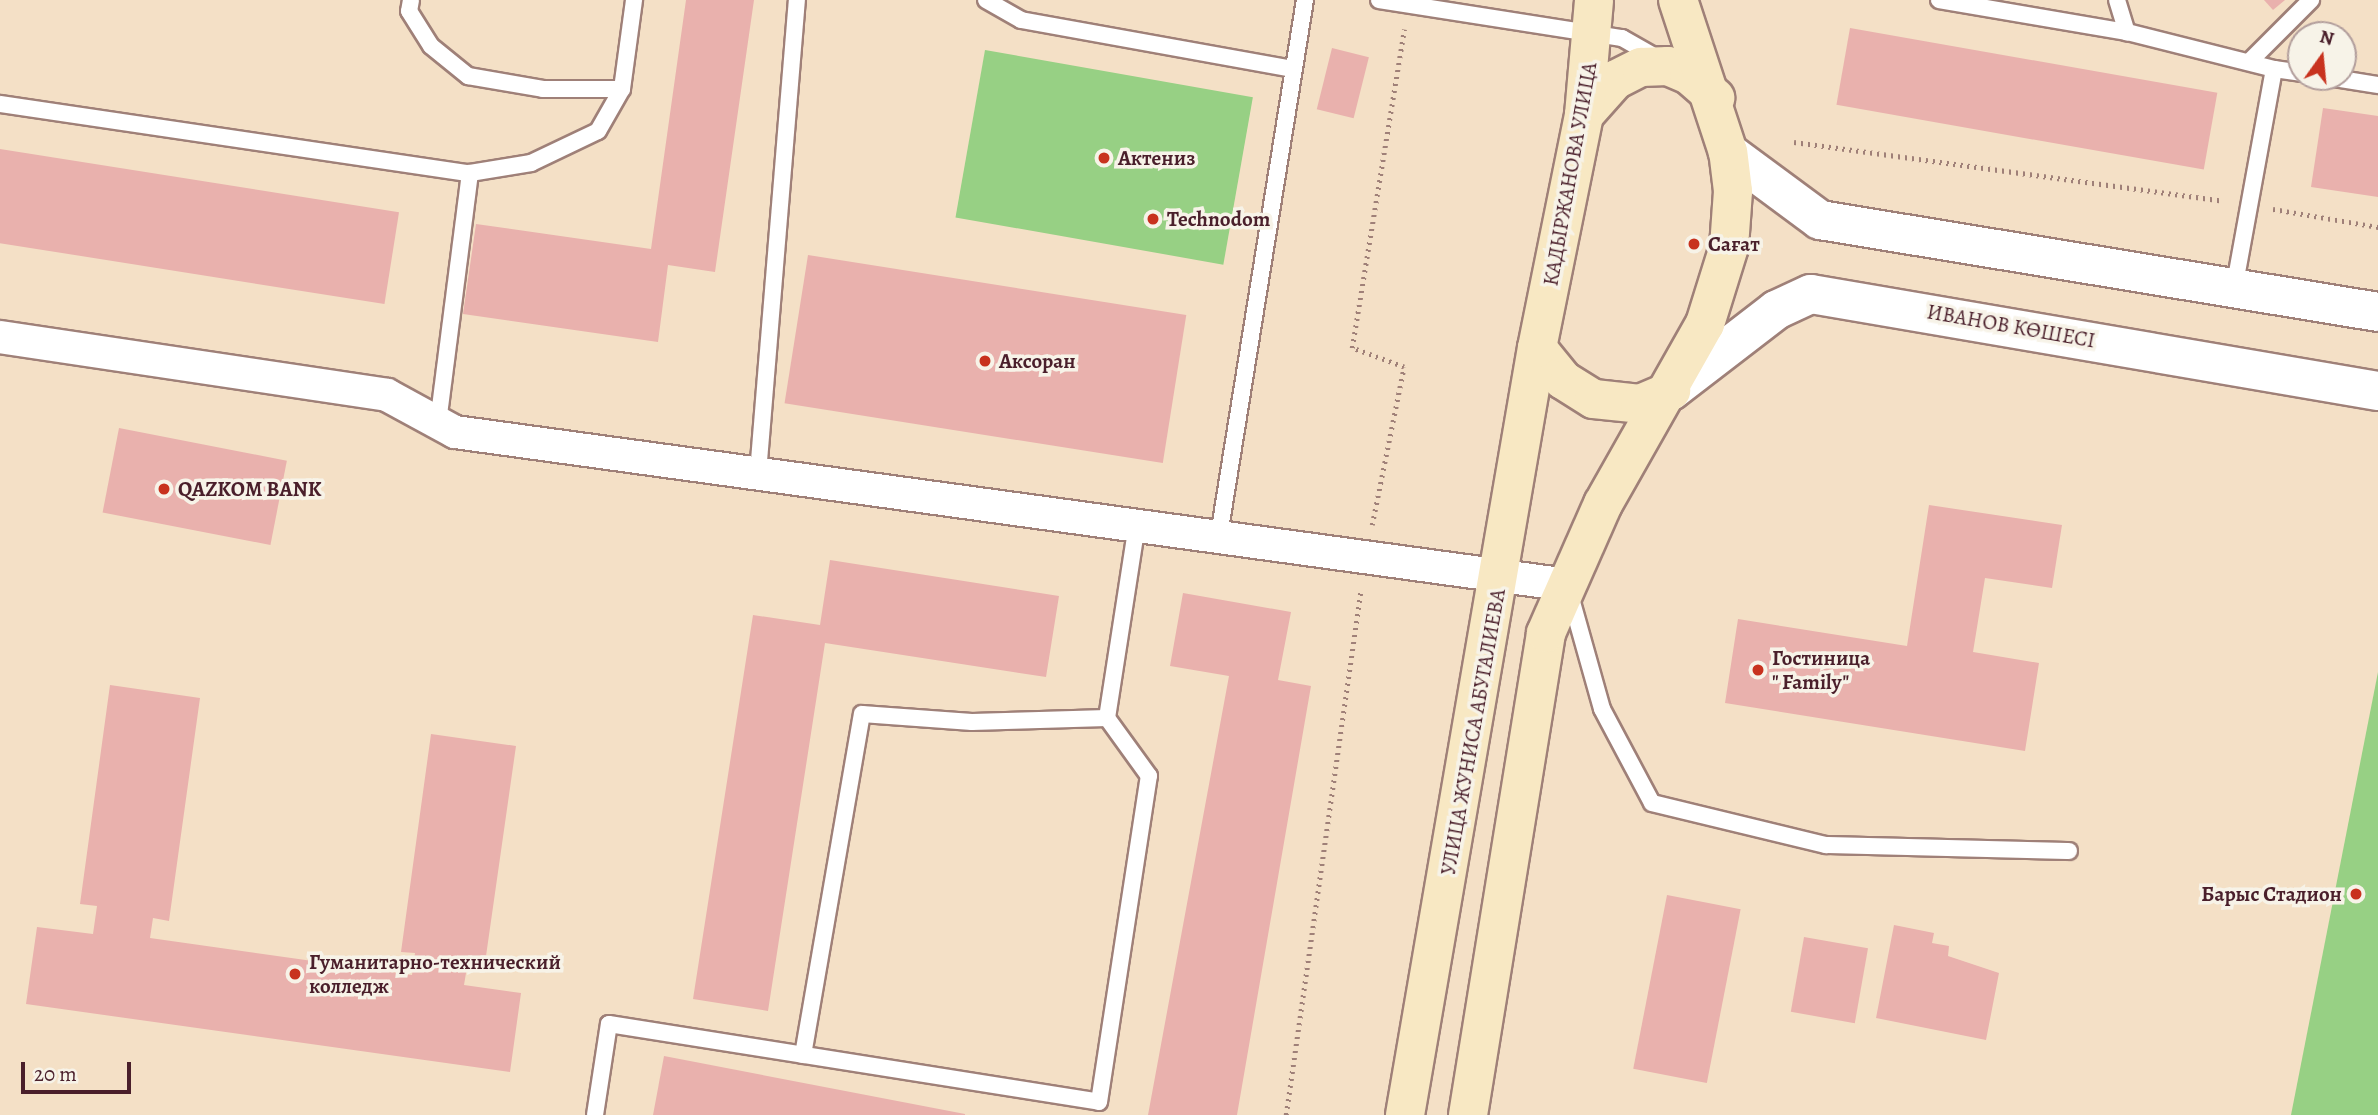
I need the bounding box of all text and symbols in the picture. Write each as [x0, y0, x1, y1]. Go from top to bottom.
north arrow [2287, 21, 2357, 91]
text: N [2317, 23, 2337, 52]
street label: КАДЫРЖАНОВА УЛИЦА [1538, 60, 1602, 288]
place label: Актениз [1118, 145, 1195, 171]
marker: Актениз [1096, 150, 1112, 166]
place label: Technodom [1167, 206, 1270, 232]
marker: Technodom [1145, 211, 1161, 227]
place label: Сағат [1708, 231, 1760, 257]
marker: Сағат [1686, 236, 1702, 252]
street label: ИВАНОВ КӨШЕСІ [1925, 299, 2097, 353]
place label: Аксоран [999, 348, 1076, 374]
marker: Аксоран [977, 353, 993, 369]
place label: QAZKOM BANK [178, 476, 322, 502]
marker: QAZKOM BANK [156, 481, 172, 497]
street label: УЛИЦА ЖУНИСА АБУГАЛИЕВА [1435, 587, 1511, 877]
place label: Гостиница " Family" [1772, 645, 1870, 695]
marker: Гостиница " Family" [1750, 662, 1766, 678]
place label: Барыс Стадион [2201, 881, 2342, 907]
marker: Барыс Стадион [2348, 886, 2364, 902]
place label: Гуманитарно-технический колледж [309, 949, 561, 999]
marker: Гуманитарно-технический колледж [287, 966, 303, 982]
scale bar [24, 1048, 135, 1092]
text: 20 m [34, 1060, 77, 1088]

